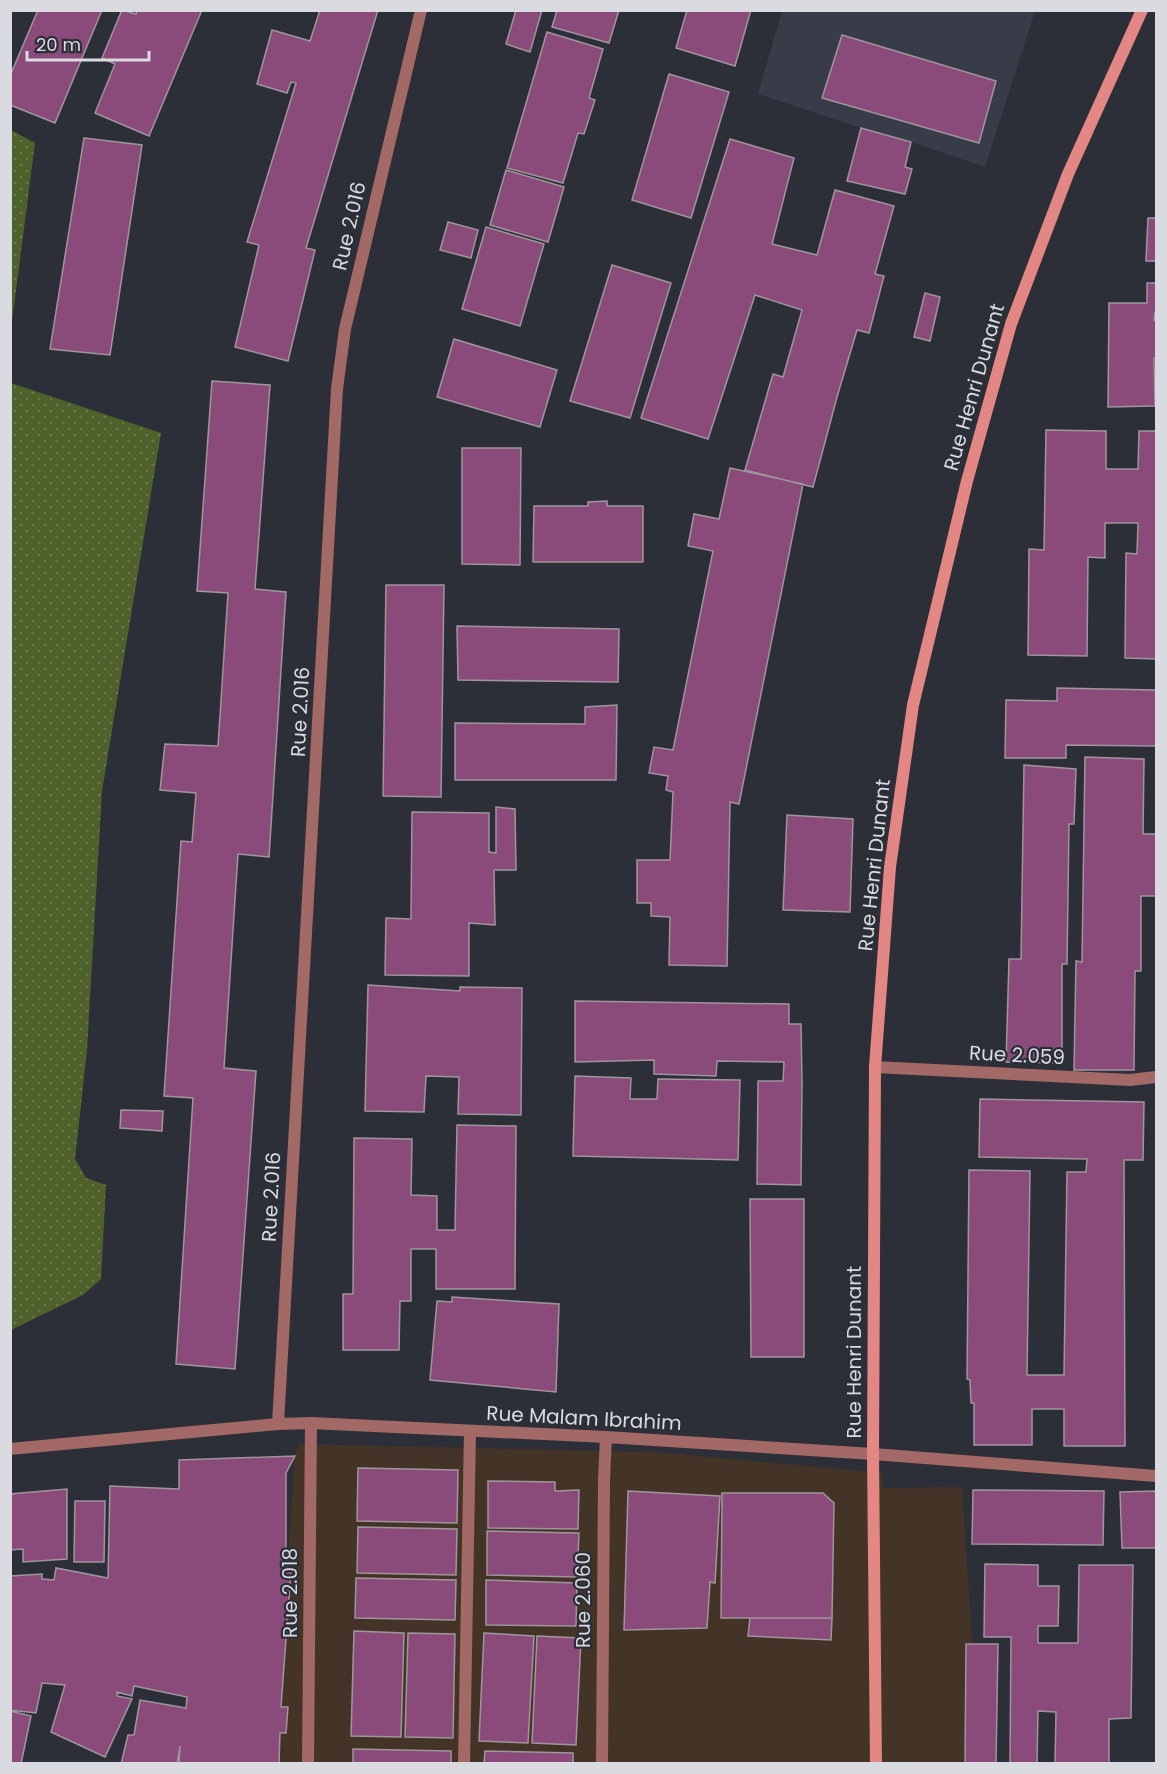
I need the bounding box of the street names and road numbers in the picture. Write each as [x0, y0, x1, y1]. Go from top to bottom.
street label: Rue 2.016 [325, 179, 373, 273]
street label: Rue Henri Dunant [937, 300, 1011, 474]
street label: Rue 2.016 [284, 666, 316, 758]
street label: Rue Henri Dunant [851, 778, 897, 952]
street label: Rue 2.059 [968, 1039, 1066, 1071]
street label: Rue 2.016 [255, 1151, 287, 1243]
street label: Rue Henri Dunant [840, 1266, 868, 1438]
street label: Rue Malam Ibrahim [486, 1399, 682, 1437]
street label: Rue 2.018 [276, 1548, 304, 1638]
street label: Rue 2.060 [569, 1552, 597, 1648]

